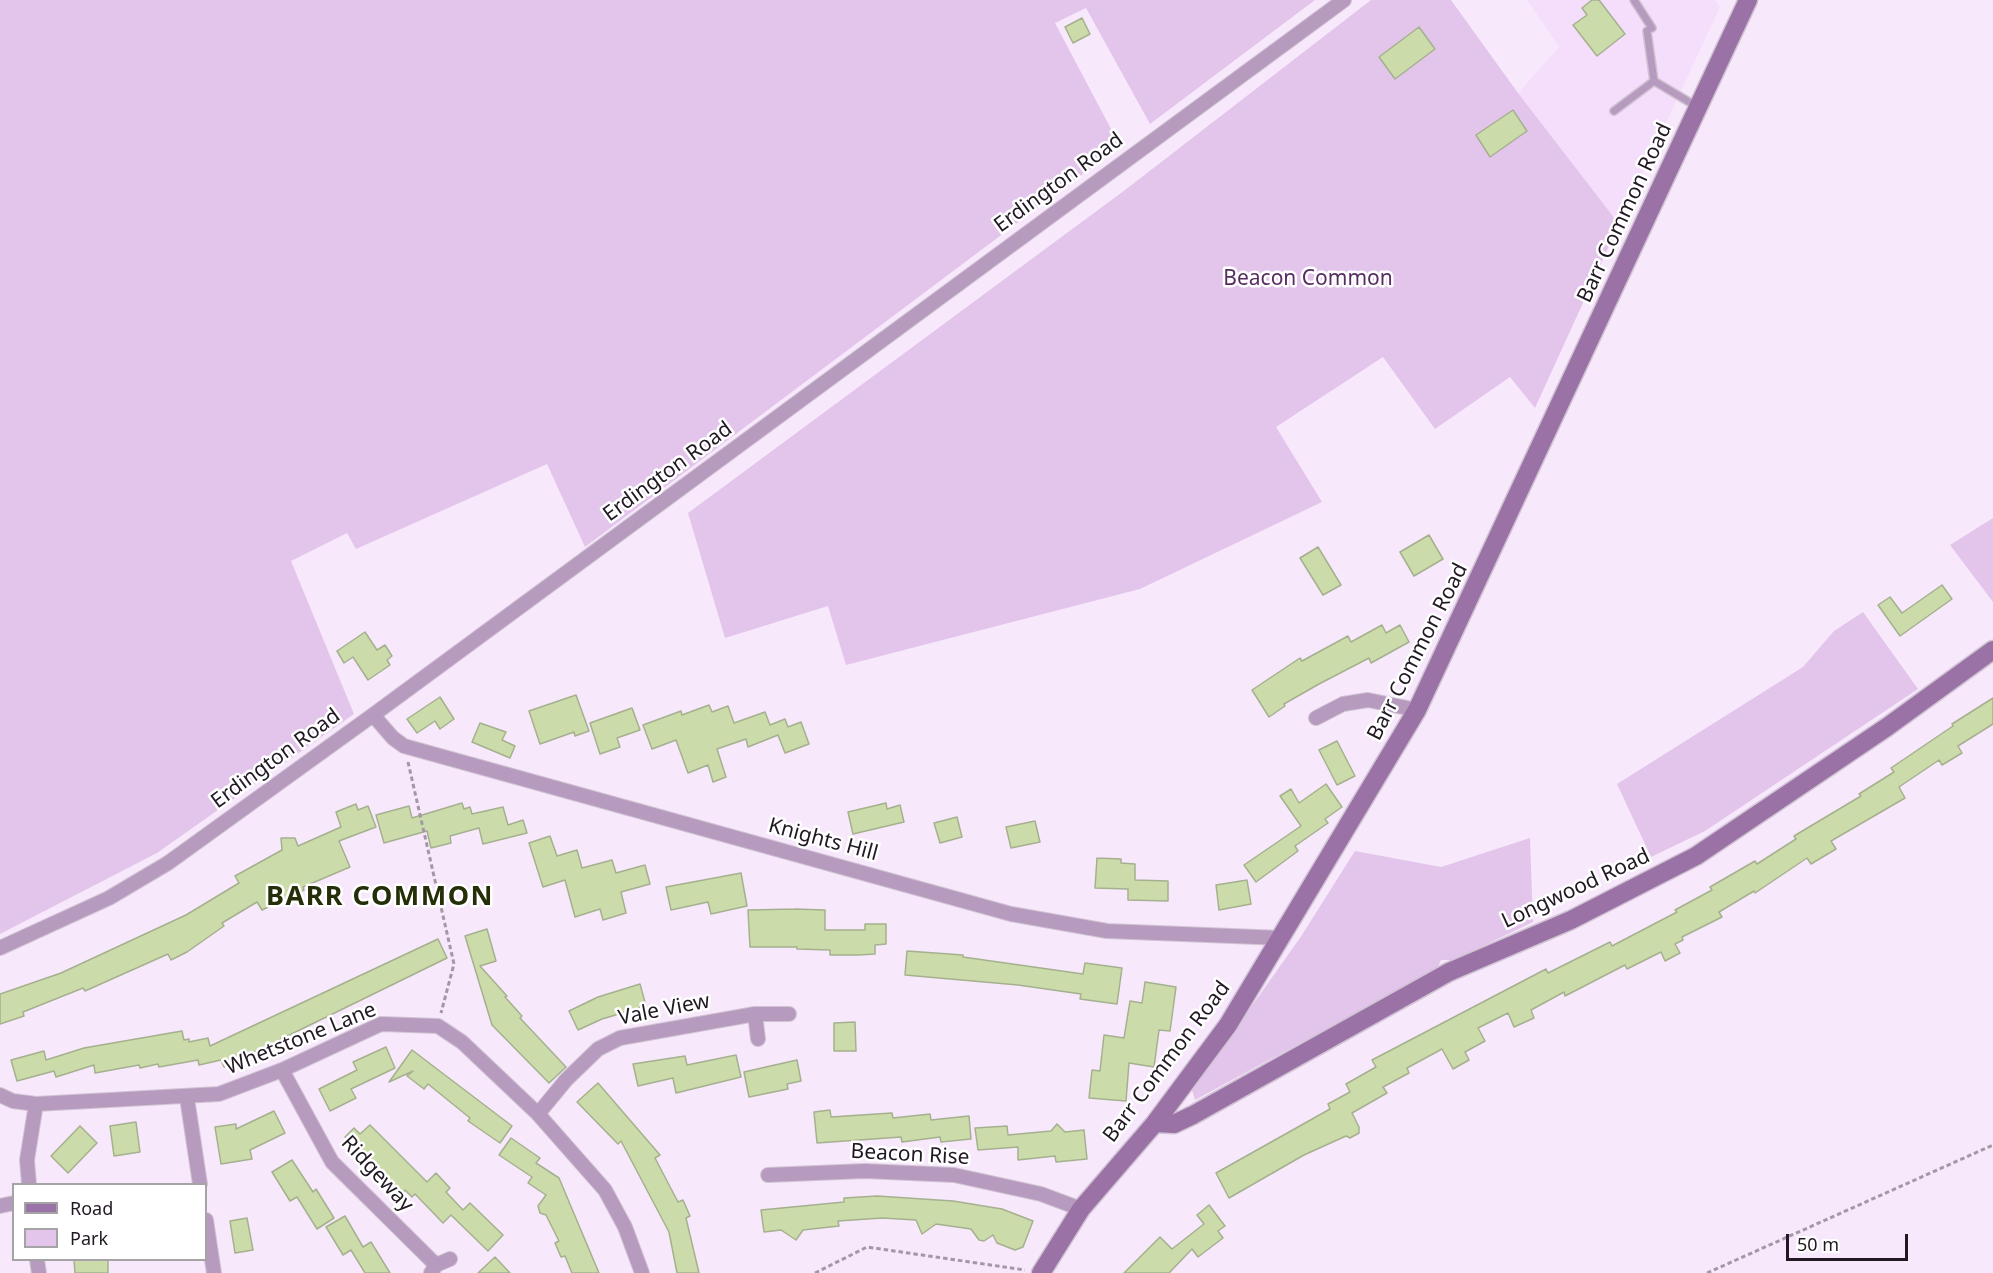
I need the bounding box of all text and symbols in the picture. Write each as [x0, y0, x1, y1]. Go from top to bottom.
street label: Barr Common Road [1572, 119, 1678, 307]
street label: Erdington Road [990, 128, 1128, 238]
park label: Beacon Common [1223, 266, 1393, 292]
street label: Erdington Road [599, 417, 737, 527]
street label: Barr Common Road [1362, 559, 1474, 745]
street label: Erdington Road [207, 704, 345, 814]
street label: Knights Hill [766, 813, 880, 867]
street label: Longwood Road [1498, 844, 1654, 934]
district label: BARR COMMON [266, 881, 494, 913]
street label: Barr Common Road [1098, 977, 1236, 1147]
street label: Vale View [616, 989, 712, 1031]
street label: Whetstone Lane [222, 997, 380, 1081]
street label: Ridgeway [335, 1131, 419, 1217]
street label: Beacon Rise [850, 1139, 970, 1171]
legend [12, 1183, 207, 1261]
text: Road [70, 1196, 113, 1220]
scale bar [1789, 1222, 1910, 1260]
text: Park [70, 1226, 108, 1250]
text: 50 m [1797, 1232, 1839, 1256]

